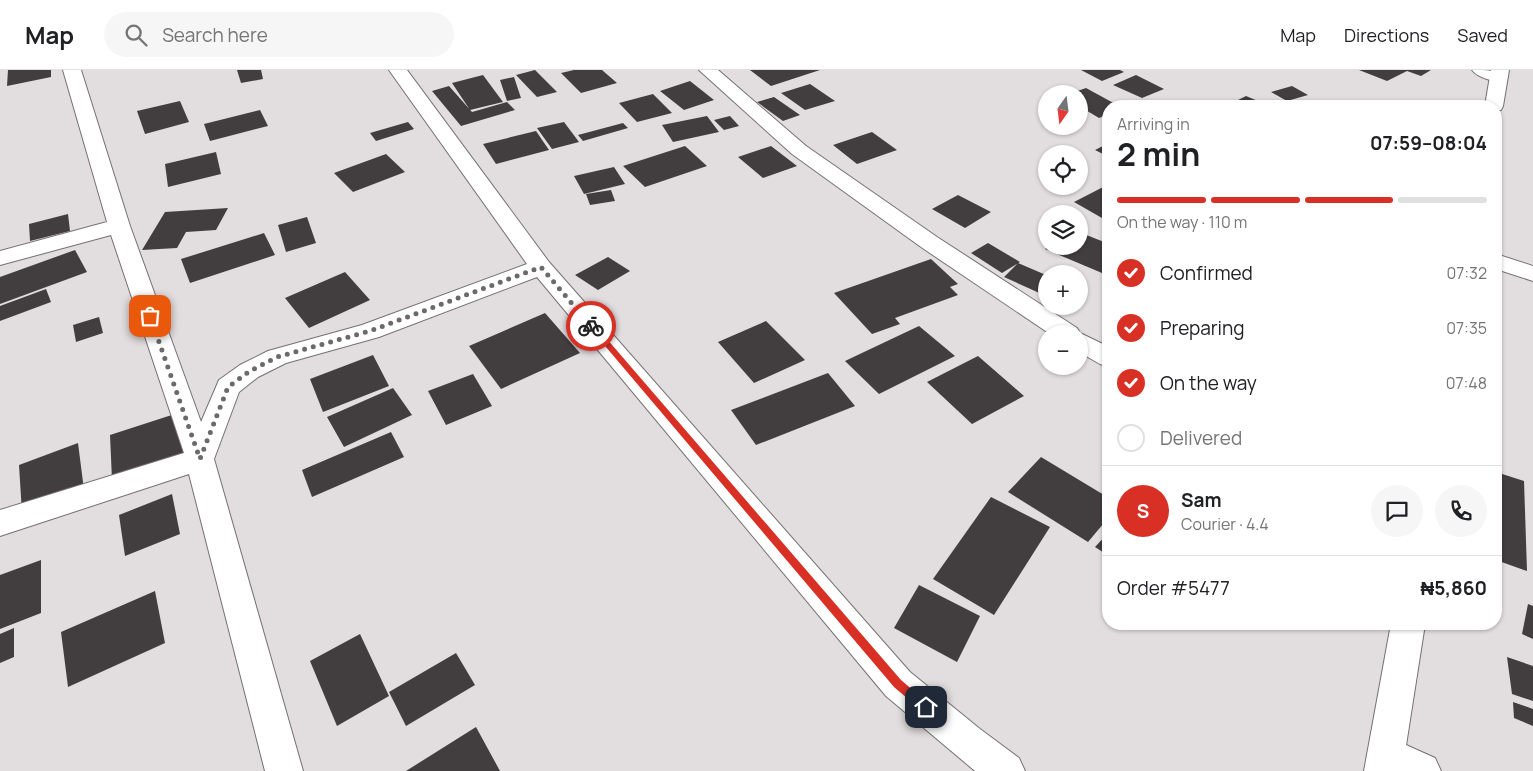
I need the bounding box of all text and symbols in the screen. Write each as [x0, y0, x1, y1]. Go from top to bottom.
search box [104, 12, 454, 57]
text: Map [25, 18, 74, 51]
icon: search [122, 21, 150, 49]
text: Search here [162, 22, 268, 48]
text: Map [1280, 23, 1316, 47]
text: Directions [1344, 23, 1429, 47]
text: Saved [1457, 23, 1508, 47]
north arrow [1038, 85, 1088, 135]
map controls [1038, 85, 1088, 375]
text: Arriving in [1117, 113, 1190, 135]
text: 07:59–08:04 [1370, 130, 1487, 156]
text: 2 min [1117, 132, 1200, 176]
button: locate [1038, 145, 1088, 195]
button: layers [1038, 205, 1088, 255]
text: On the way · 110 m [1117, 211, 1247, 233]
icon: check [1117, 259, 1145, 287]
text: Confirmed [1160, 260, 1253, 286]
text: 07:32 [1446, 262, 1487, 284]
button: + [1038, 265, 1088, 315]
pin [129, 295, 171, 337]
courier [566, 301, 616, 351]
icon: bag [136, 302, 164, 330]
icon: bike [577, 312, 605, 340]
icon: check [1117, 314, 1145, 342]
text: Preparing [1160, 315, 1245, 341]
text: 07:35 [1446, 317, 1487, 339]
button: − [1038, 325, 1088, 375]
icon: check [1117, 369, 1145, 397]
text: On the way [1160, 370, 1257, 396]
text: 07:48 [1446, 372, 1487, 394]
text: Delivered [1160, 425, 1242, 451]
button: chat [1371, 485, 1423, 537]
button: phone [1435, 485, 1487, 537]
text: Sam [1181, 487, 1222, 513]
text: S [1137, 498, 1149, 524]
text: Courier · 4.4 [1181, 513, 1269, 535]
text: Order #5477 [1117, 575, 1230, 601]
text: ₦5,860 [1420, 575, 1487, 601]
pin [905, 686, 947, 728]
icon: home [912, 693, 940, 721]

